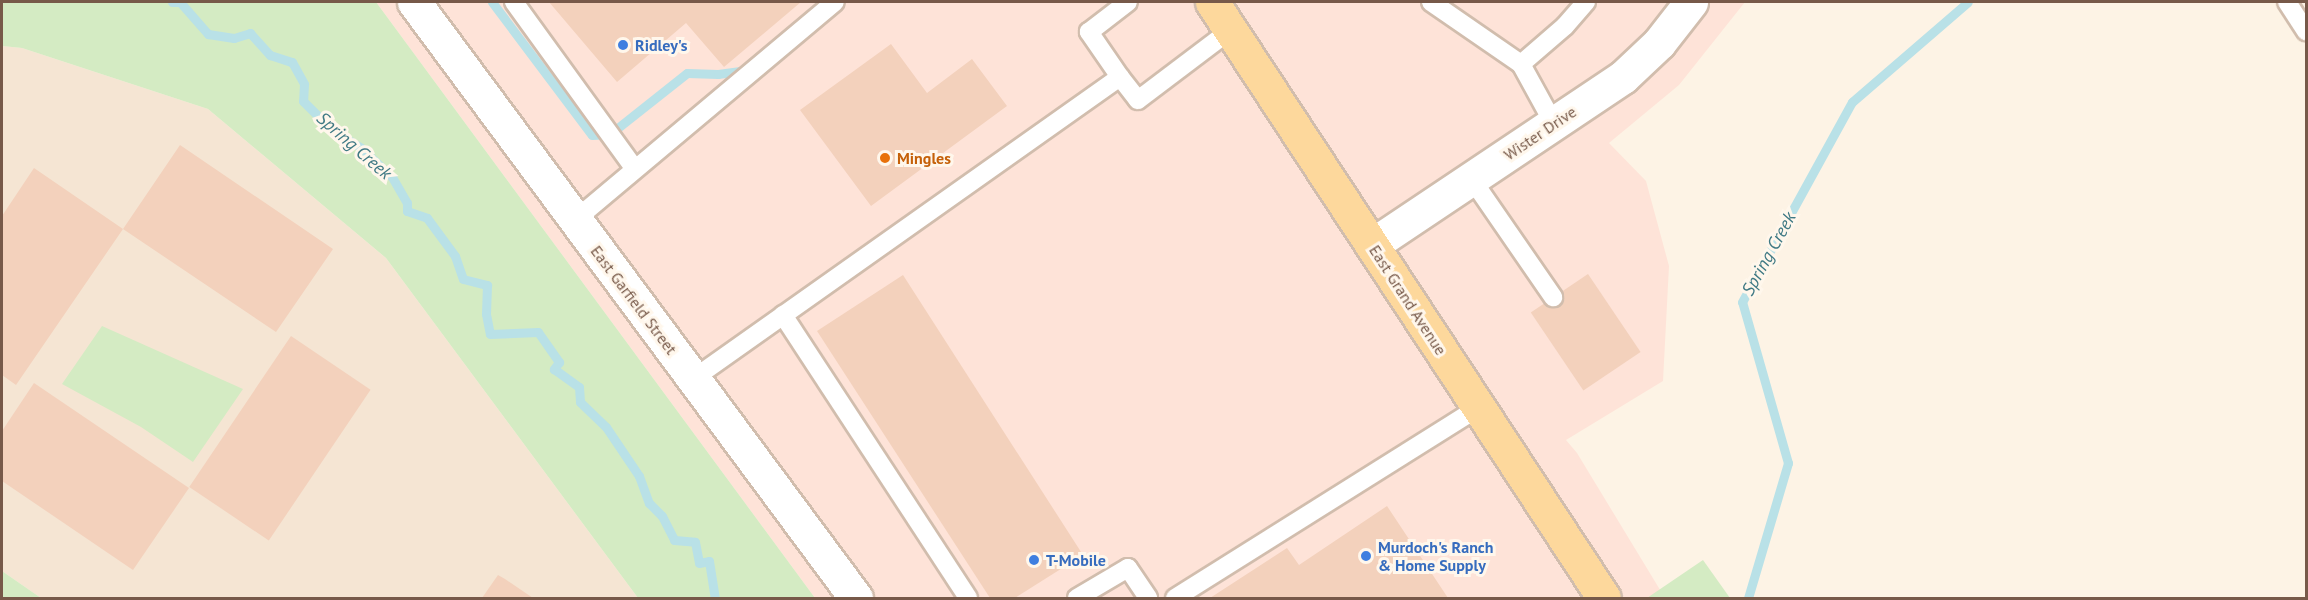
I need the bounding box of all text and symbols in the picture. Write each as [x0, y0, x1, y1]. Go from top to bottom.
place label: Ridley's [635, 35, 687, 55]
marker: Ridley's [616, 38, 630, 52]
street label: Wister Drive [1500, 102, 1580, 164]
water label: Spring Creek [312, 108, 396, 184]
place label: Mingles [897, 148, 951, 168]
marker: Mingles [878, 151, 892, 165]
water label: Spring Creek [1737, 209, 1801, 299]
street label: East Grand Avenue [1365, 241, 1451, 359]
street label: East Garfield Street [587, 242, 681, 358]
place label: Murdoch's Ranch & Home Supply [1378, 537, 1494, 575]
marker: Murdoch's Ranch & Home Supply [1359, 549, 1373, 563]
place label: T-Mobile [1046, 550, 1106, 570]
marker: T-Mobile [1027, 553, 1041, 567]

